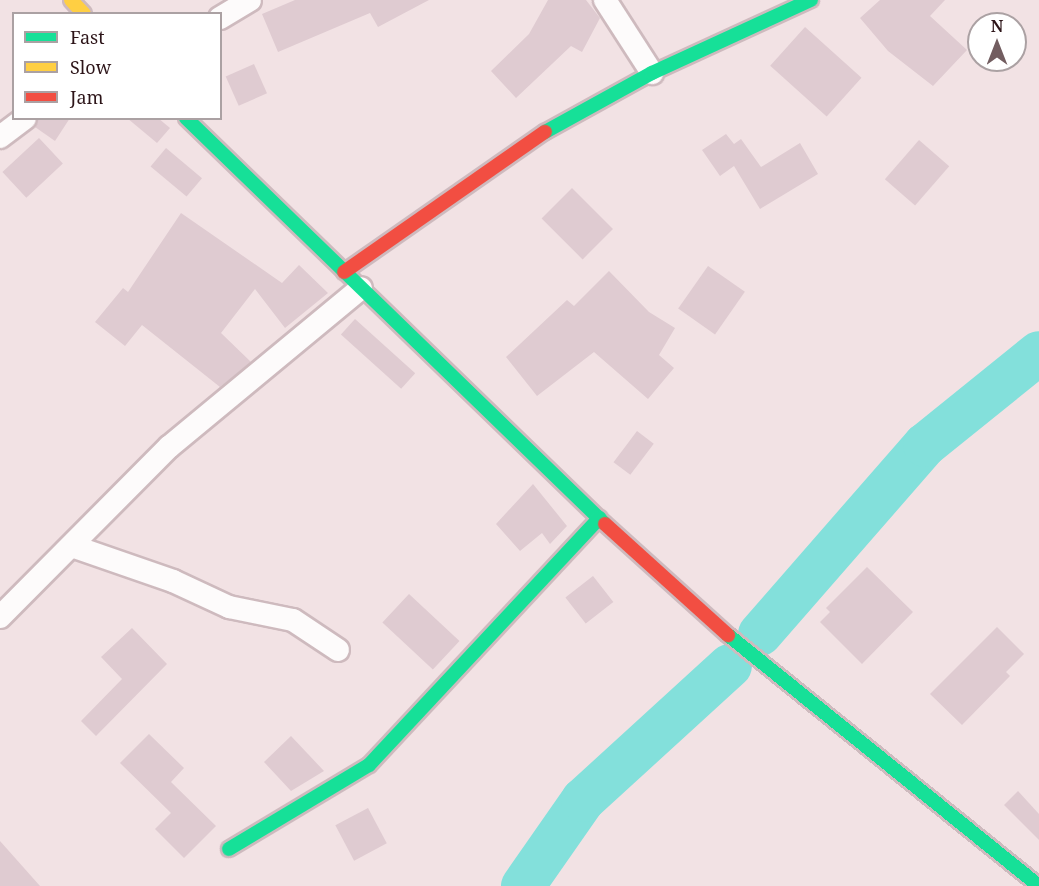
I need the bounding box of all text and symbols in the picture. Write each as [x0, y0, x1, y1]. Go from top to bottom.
legend [12, 12, 222, 120]
north arrow [967, 12, 1027, 72]
text: N [991, 15, 1003, 37]
text: Fast [70, 25, 105, 49]
text: Slow [70, 55, 111, 79]
text: Jam [70, 85, 104, 109]

